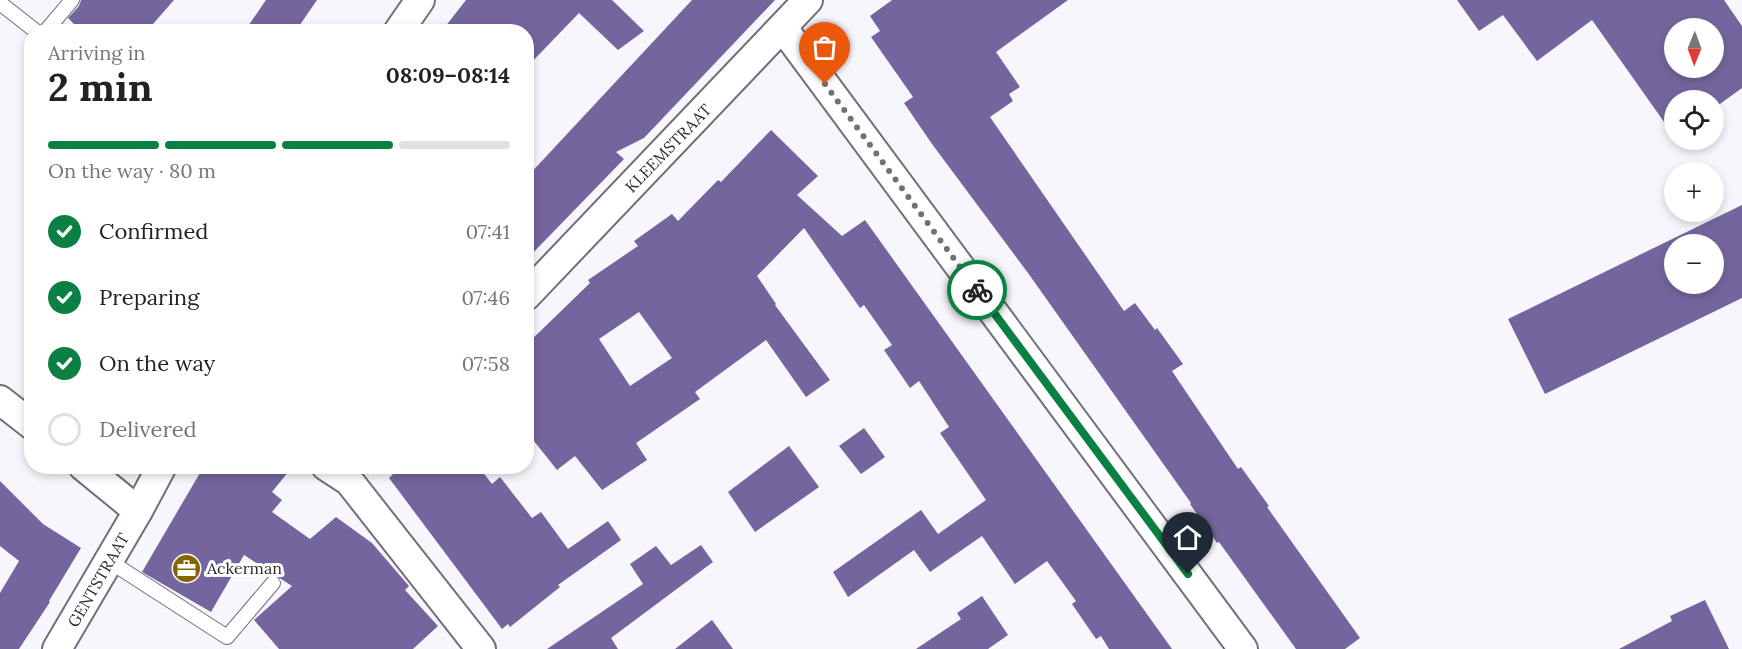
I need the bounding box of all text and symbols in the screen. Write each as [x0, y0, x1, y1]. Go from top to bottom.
north arrow [1664, 18, 1724, 78]
map controls [1664, 18, 1724, 294]
pin [799, 22, 850, 84]
icon: bag [808, 31, 841, 64]
text: Arriving in [48, 40, 145, 65]
text: 08:09–08:14 [386, 61, 510, 89]
text: 2 min [48, 62, 153, 112]
button: locate [1664, 90, 1724, 150]
street label: KLEEMSTRAAT [621, 99, 715, 197]
text: On the way · 80 m [48, 158, 216, 183]
button: + [1664, 162, 1724, 222]
icon: check [48, 215, 81, 248]
text: Confirmed [99, 217, 208, 245]
text: 07:41 [466, 219, 510, 244]
button: − [1664, 234, 1724, 294]
courier [947, 260, 1007, 320]
icon: bike [961, 274, 994, 307]
icon: check [48, 281, 81, 314]
text: Preparing [99, 283, 199, 311]
text: 07:46 [461, 285, 510, 310]
icon: check [48, 347, 81, 380]
text: On the way [99, 349, 215, 377]
text: 07:58 [462, 351, 510, 376]
text: Delivered [99, 415, 197, 443]
pin [1162, 512, 1213, 574]
icon: home [1171, 521, 1204, 554]
street label: GENTSTRAAT [63, 529, 133, 631]
office icon: Ackerman [170, 552, 202, 584]
place label: Ackerman [206, 558, 282, 578]

